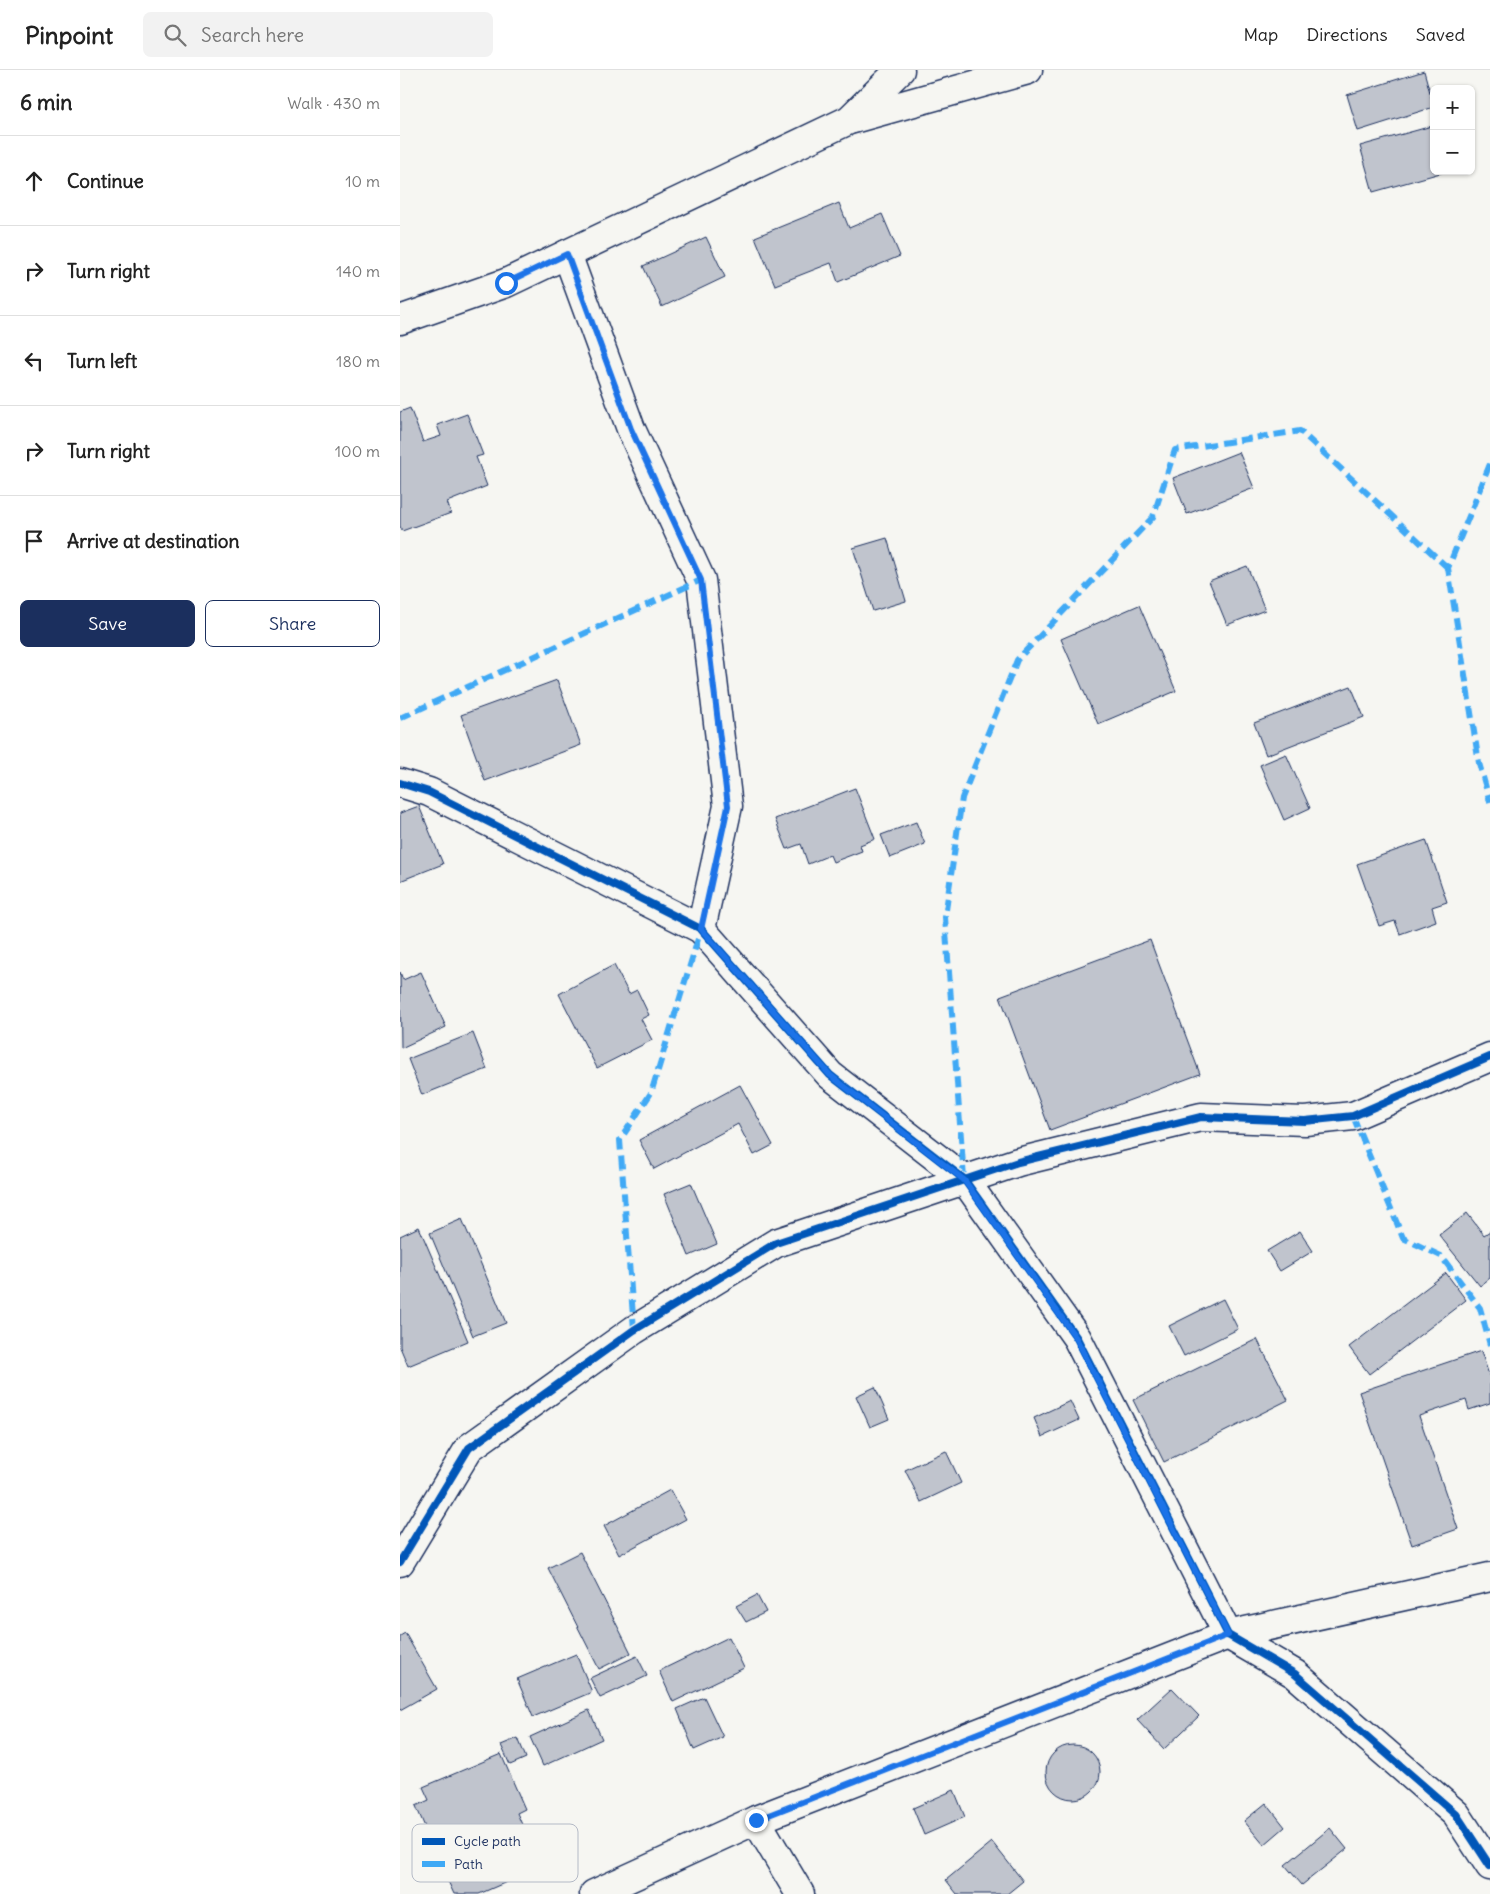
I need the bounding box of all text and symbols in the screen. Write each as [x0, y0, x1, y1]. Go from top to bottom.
search box [143, 12, 493, 57]
text: Pinpoint [25, 20, 113, 50]
icon: search [161, 21, 189, 49]
text: Search here [201, 23, 304, 47]
text: Map [1243, 23, 1278, 46]
text: Directions [1306, 23, 1388, 46]
text: Saved [1416, 23, 1465, 46]
map controls [1430, 85, 1475, 175]
button: + [1430, 85, 1475, 130]
text: 6 min [20, 89, 72, 116]
text: Walk · 430 m [287, 93, 380, 113]
button: − [1430, 130, 1475, 175]
icon: ahead [20, 167, 48, 195]
text: Continue [67, 169, 144, 193]
text: 10 m [345, 171, 380, 191]
icon: right [20, 257, 48, 285]
text: Turn right [67, 259, 150, 283]
text: 140 m [336, 261, 380, 281]
route start [495, 272, 518, 295]
icon: left [20, 347, 48, 375]
text: Turn left [67, 349, 137, 373]
text: 180 m [336, 351, 380, 371]
icon: right [20, 437, 48, 465]
text: Turn right [67, 439, 150, 463]
text: 100 m [335, 441, 380, 461]
icon: arrive [20, 527, 48, 555]
text: Arrive at destination [67, 529, 240, 553]
button: Save [20, 600, 195, 647]
button: Share [205, 600, 380, 647]
route end [745, 1809, 768, 1832]
legend [412, 1824, 578, 1882]
text: Cycle path [454, 1832, 521, 1850]
text: Path [454, 1855, 483, 1873]

